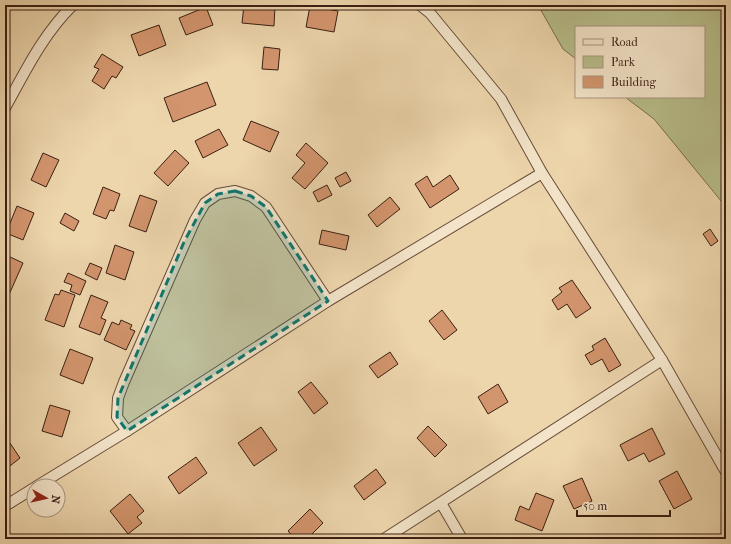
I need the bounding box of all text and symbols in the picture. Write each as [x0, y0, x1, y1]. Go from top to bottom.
legend [575, 26, 705, 98]
text: Road [611, 35, 638, 49]
text: Park [611, 55, 636, 69]
text: Building [611, 75, 656, 89]
north arrow [26, 478, 66, 518]
scale bar [577, 492, 670, 518]
text: N [48, 494, 62, 505]
text: 50 m [583, 499, 607, 513]

